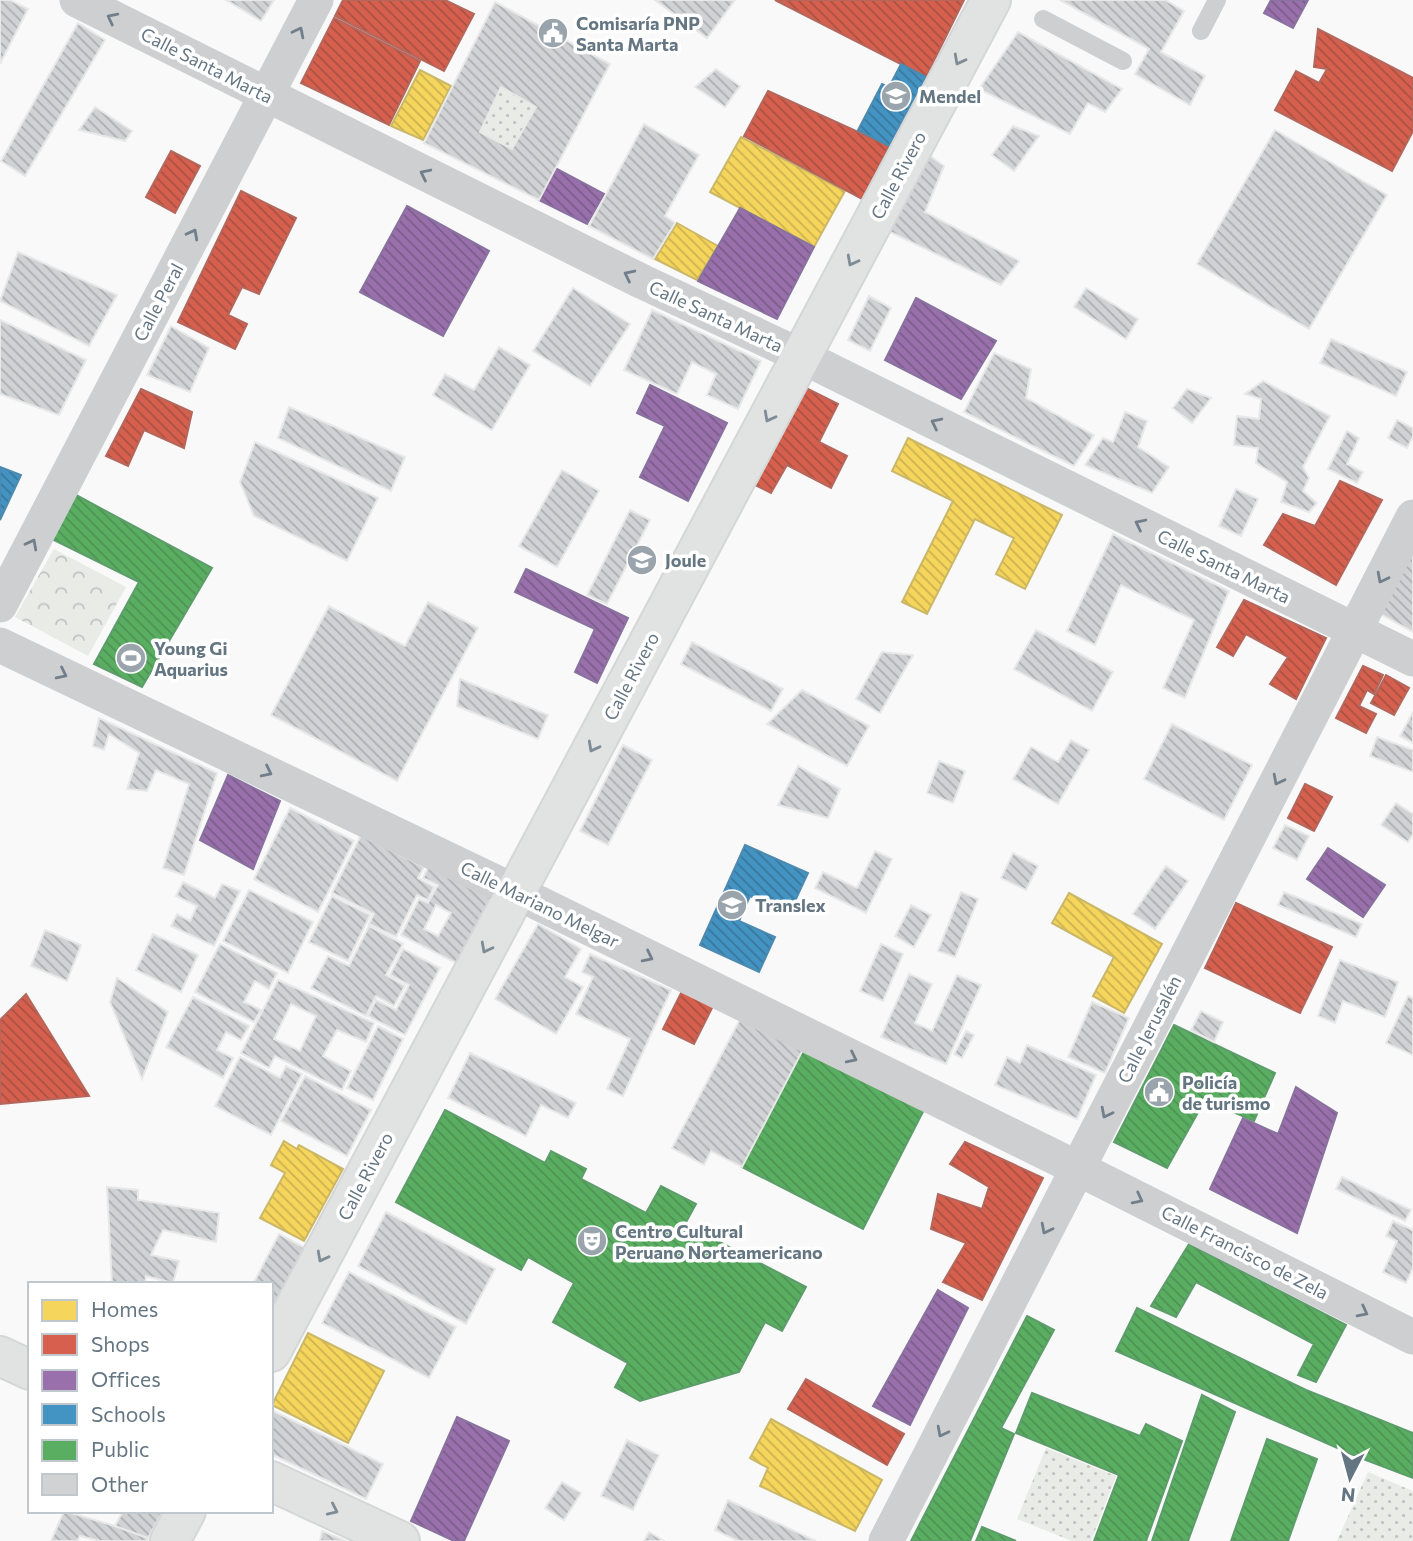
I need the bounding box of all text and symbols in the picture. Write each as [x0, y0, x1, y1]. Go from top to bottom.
one-way arrow [107, 12, 119, 26]
place label: Comisaría PNP Santa Marta [576, 12, 700, 55]
public building icon: Comisaría PNP Santa Marta [536, 16, 570, 50]
street label: Calle Santa Marta [137, 22, 277, 108]
one-way arrow [291, 27, 304, 39]
one-way arrow [954, 53, 967, 65]
school or university icon: Mendel [879, 79, 913, 113]
place label: Mendel [919, 85, 981, 107]
street label: Calle Rivero [866, 127, 930, 223]
one-way arrow [420, 168, 432, 182]
one-way arrow [185, 229, 199, 241]
one-way arrow [847, 254, 860, 266]
street label: Calle Peral [128, 259, 188, 345]
one-way arrow [624, 269, 636, 283]
street label: Calle Santa Marta [646, 275, 786, 357]
one-way arrow [764, 410, 777, 422]
one-way arrow [931, 418, 943, 432]
one-way arrow [1135, 519, 1147, 533]
street label: Calle Santa Marta [1154, 524, 1294, 608]
one-way arrow [23, 539, 37, 551]
school or university icon: Joule [625, 543, 659, 577]
place label: Joule [665, 549, 706, 571]
one-way arrow [1376, 571, 1390, 583]
street label: Calle Rivero [599, 628, 663, 724]
place label: Young Gi Aquarius [154, 637, 228, 680]
sports icon: Young Gi Aquarius [114, 641, 148, 675]
one-way arrow [55, 666, 67, 680]
one-way arrow [588, 740, 602, 753]
one-way arrow [260, 764, 272, 778]
one-way arrow [1272, 773, 1286, 785]
street label: Calle Mariano Melgar [457, 856, 623, 952]
school or university icon: Translex [715, 888, 749, 922]
place label: Translex [755, 894, 826, 916]
one-way arrow [481, 941, 494, 953]
one-way arrow [641, 949, 653, 963]
street label: Calle Jerusalén [1112, 972, 1186, 1086]
one-way arrow [845, 1049, 857, 1063]
place label: Policía de turismo [1182, 1071, 1271, 1114]
public building icon: Policía de turismo [1142, 1075, 1176, 1109]
one-way arrow [1100, 1106, 1114, 1118]
street label: Calle Rivero [333, 1128, 397, 1224]
one-way arrow [1131, 1190, 1143, 1204]
street label: Calle Francisco de Zela [1158, 1200, 1332, 1304]
place label: Centro Cultural Peruano Norteamericano [615, 1220, 823, 1263]
one-way arrow [1040, 1222, 1054, 1234]
theatre icon: Centro Cultural Peruano Norteamericano [575, 1224, 609, 1258]
one-way arrow [316, 1250, 330, 1262]
legend [28, 1282, 273, 1513]
text: Homes [91, 1296, 158, 1321]
one-way arrow [1356, 1303, 1368, 1317]
text: Shops [91, 1331, 150, 1356]
text: Offices [91, 1366, 161, 1391]
text: Schools [91, 1401, 166, 1426]
one-way arrow [937, 1425, 951, 1437]
text: Public [91, 1436, 149, 1461]
north arrow [1315, 1443, 1385, 1513]
text: Other [91, 1471, 148, 1496]
text: N [1340, 1483, 1356, 1508]
one-way arrow [326, 1502, 338, 1516]

